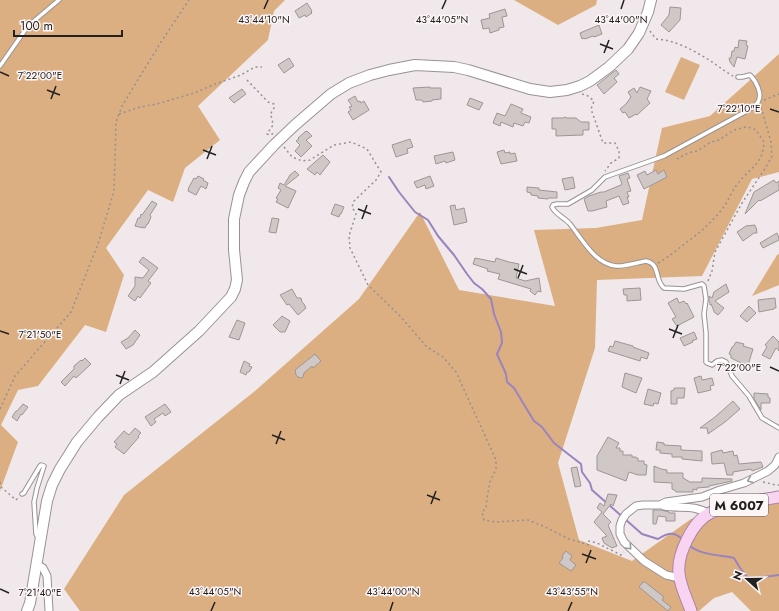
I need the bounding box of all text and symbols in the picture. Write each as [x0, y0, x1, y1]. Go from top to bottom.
scale bar [14, 12, 122, 38]
text: 43°44'10"N [238, 12, 290, 27]
text: 43°44'05"N [416, 12, 468, 27]
text: 43°44'00"N [595, 12, 647, 27]
text: 100 m [20, 17, 53, 35]
text: 7°22'00"E [18, 68, 62, 83]
text: 7°22'10"E [718, 101, 760, 116]
text: 7°21'50"E [19, 327, 61, 342]
text: 7°22'00"E [717, 360, 761, 375]
one-way arrow [746, 476, 753, 484]
road number: M 6007 [710, 494, 768, 516]
one-way arrow [625, 543, 632, 550]
north arrow [727, 559, 767, 599]
text: N [729, 568, 747, 582]
text: 43°44'05"N [189, 584, 241, 599]
text: 43°44'00"N [367, 584, 419, 599]
text: 43°43'55"N [546, 584, 598, 599]
text: 7°21'40"E [18, 585, 62, 600]

